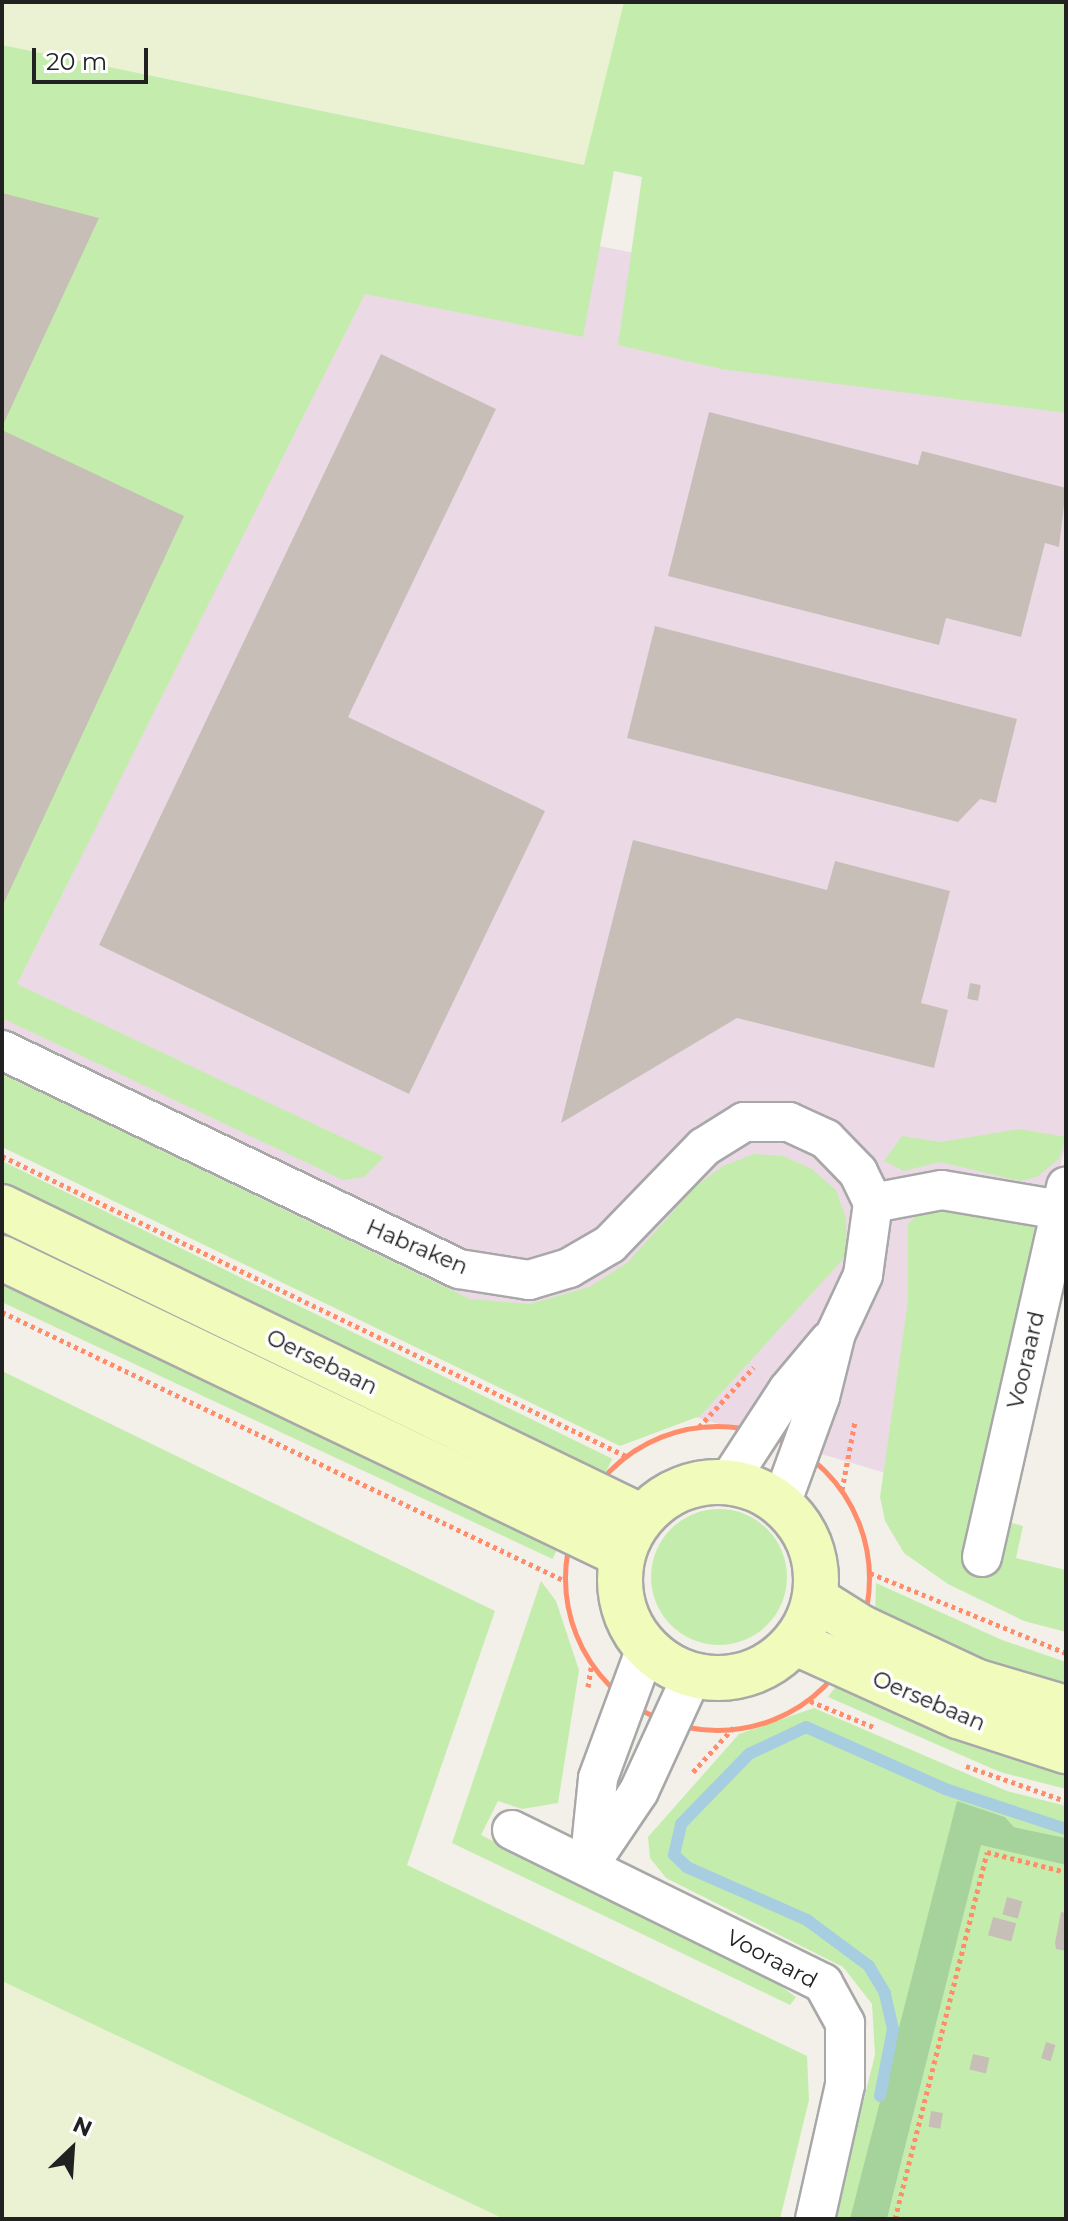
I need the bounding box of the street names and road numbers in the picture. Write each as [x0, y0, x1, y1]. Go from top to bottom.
street label: Habraken [362, 1214, 472, 1280]
street label: Vooraard [1002, 1309, 1050, 1411]
street label: Oersebaan [262, 1324, 382, 1400]
street label: Oersebaan [869, 1665, 989, 1737]
street label: Vooraard [722, 1924, 822, 1994]

